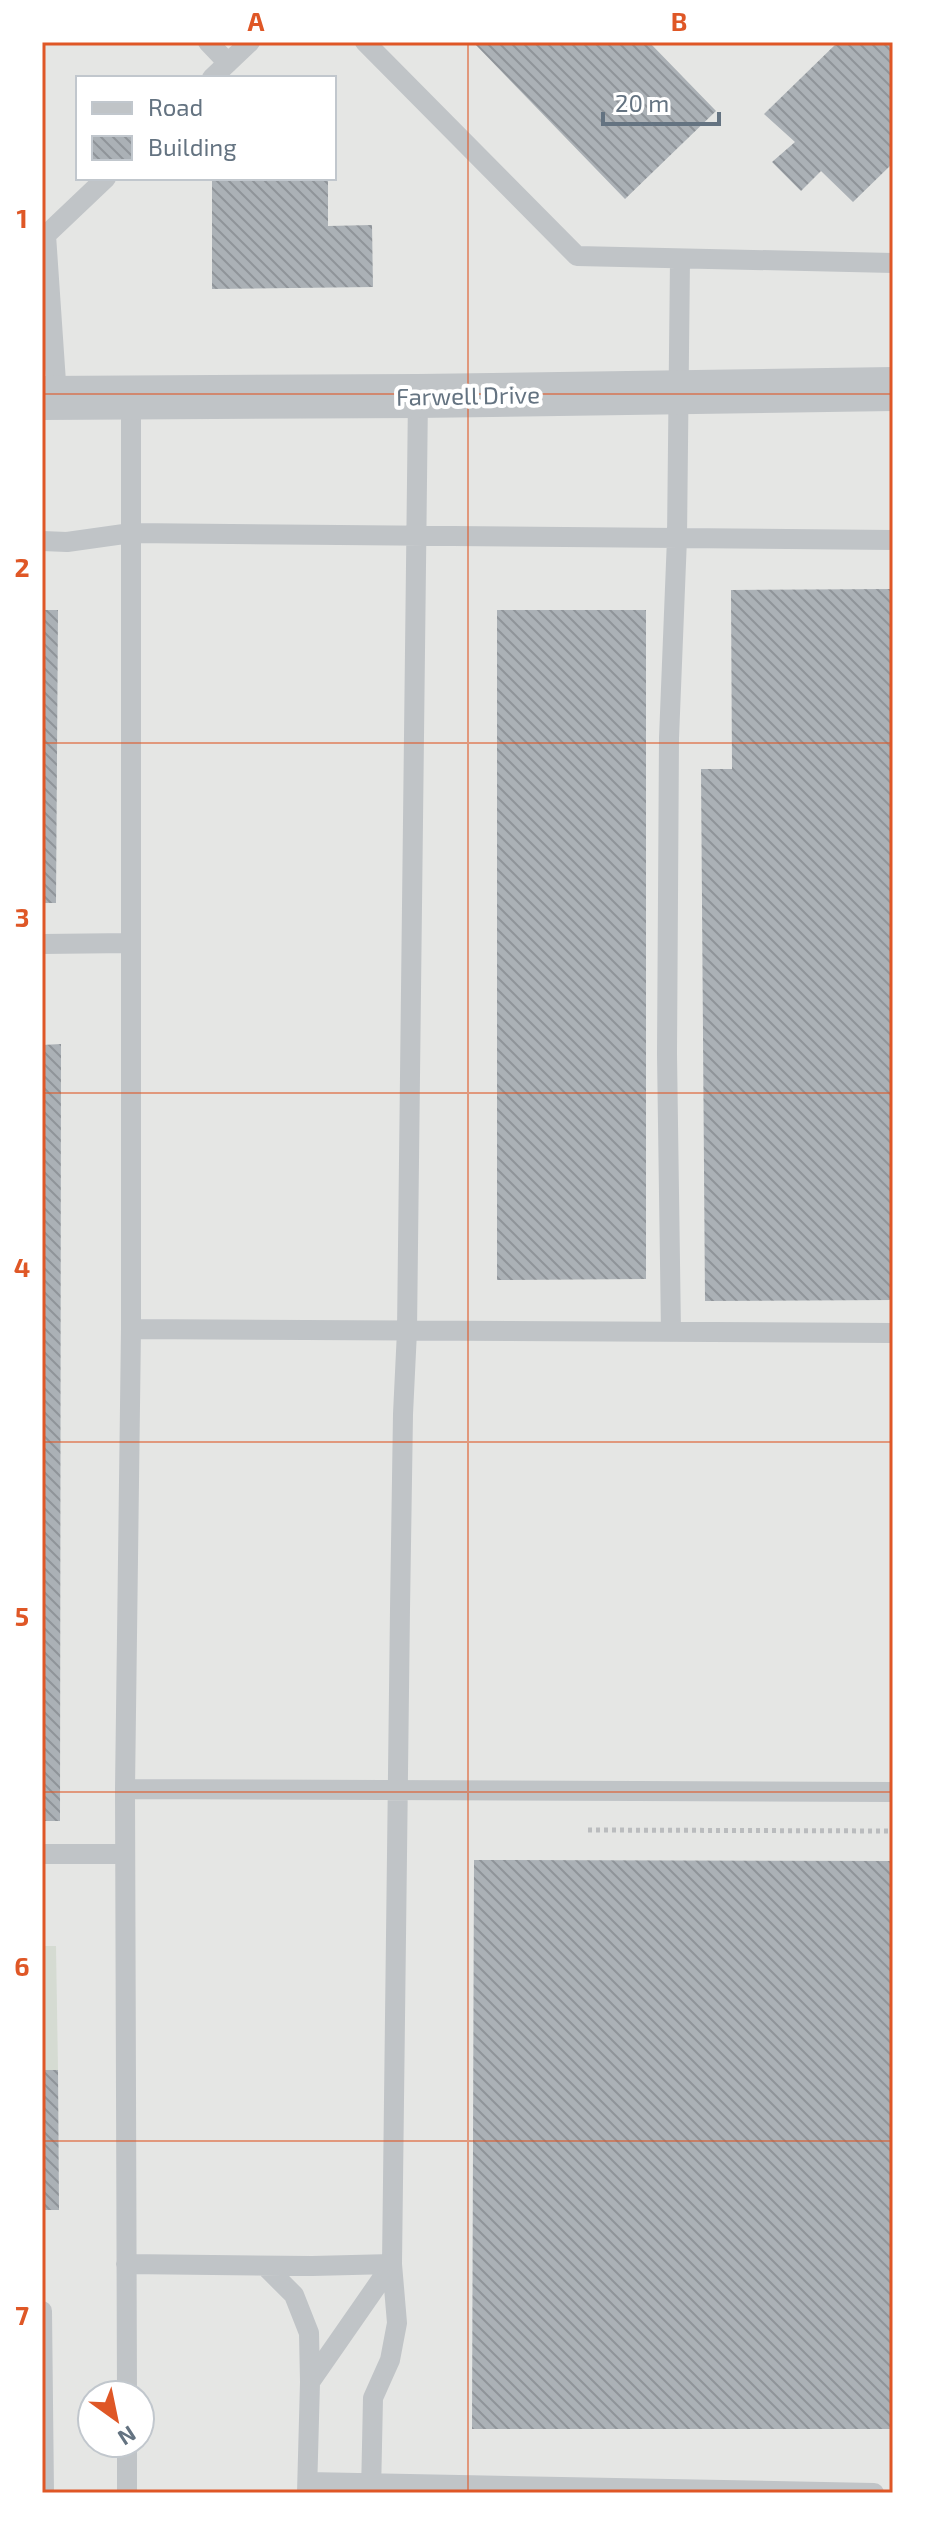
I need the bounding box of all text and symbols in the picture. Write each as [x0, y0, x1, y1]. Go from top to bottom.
text: A [248, 5, 265, 36]
text: B [671, 5, 687, 36]
legend [76, 76, 336, 180]
scale bar [603, 76, 719, 126]
text: 20 m [615, 88, 669, 117]
text: Road [148, 92, 203, 121]
text: Building [148, 132, 237, 161]
text: 1 [16, 202, 28, 233]
street label: Farwell Drive [396, 379, 540, 411]
text: 2 [14, 551, 30, 582]
text: 3 [15, 901, 29, 932]
text: 4 [14, 1251, 30, 1282]
text: 5 [15, 1600, 29, 1631]
text: 6 [14, 1950, 30, 1981]
text: 7 [15, 2299, 29, 2330]
north arrow [76, 2379, 156, 2459]
text: N [114, 2421, 141, 2452]

